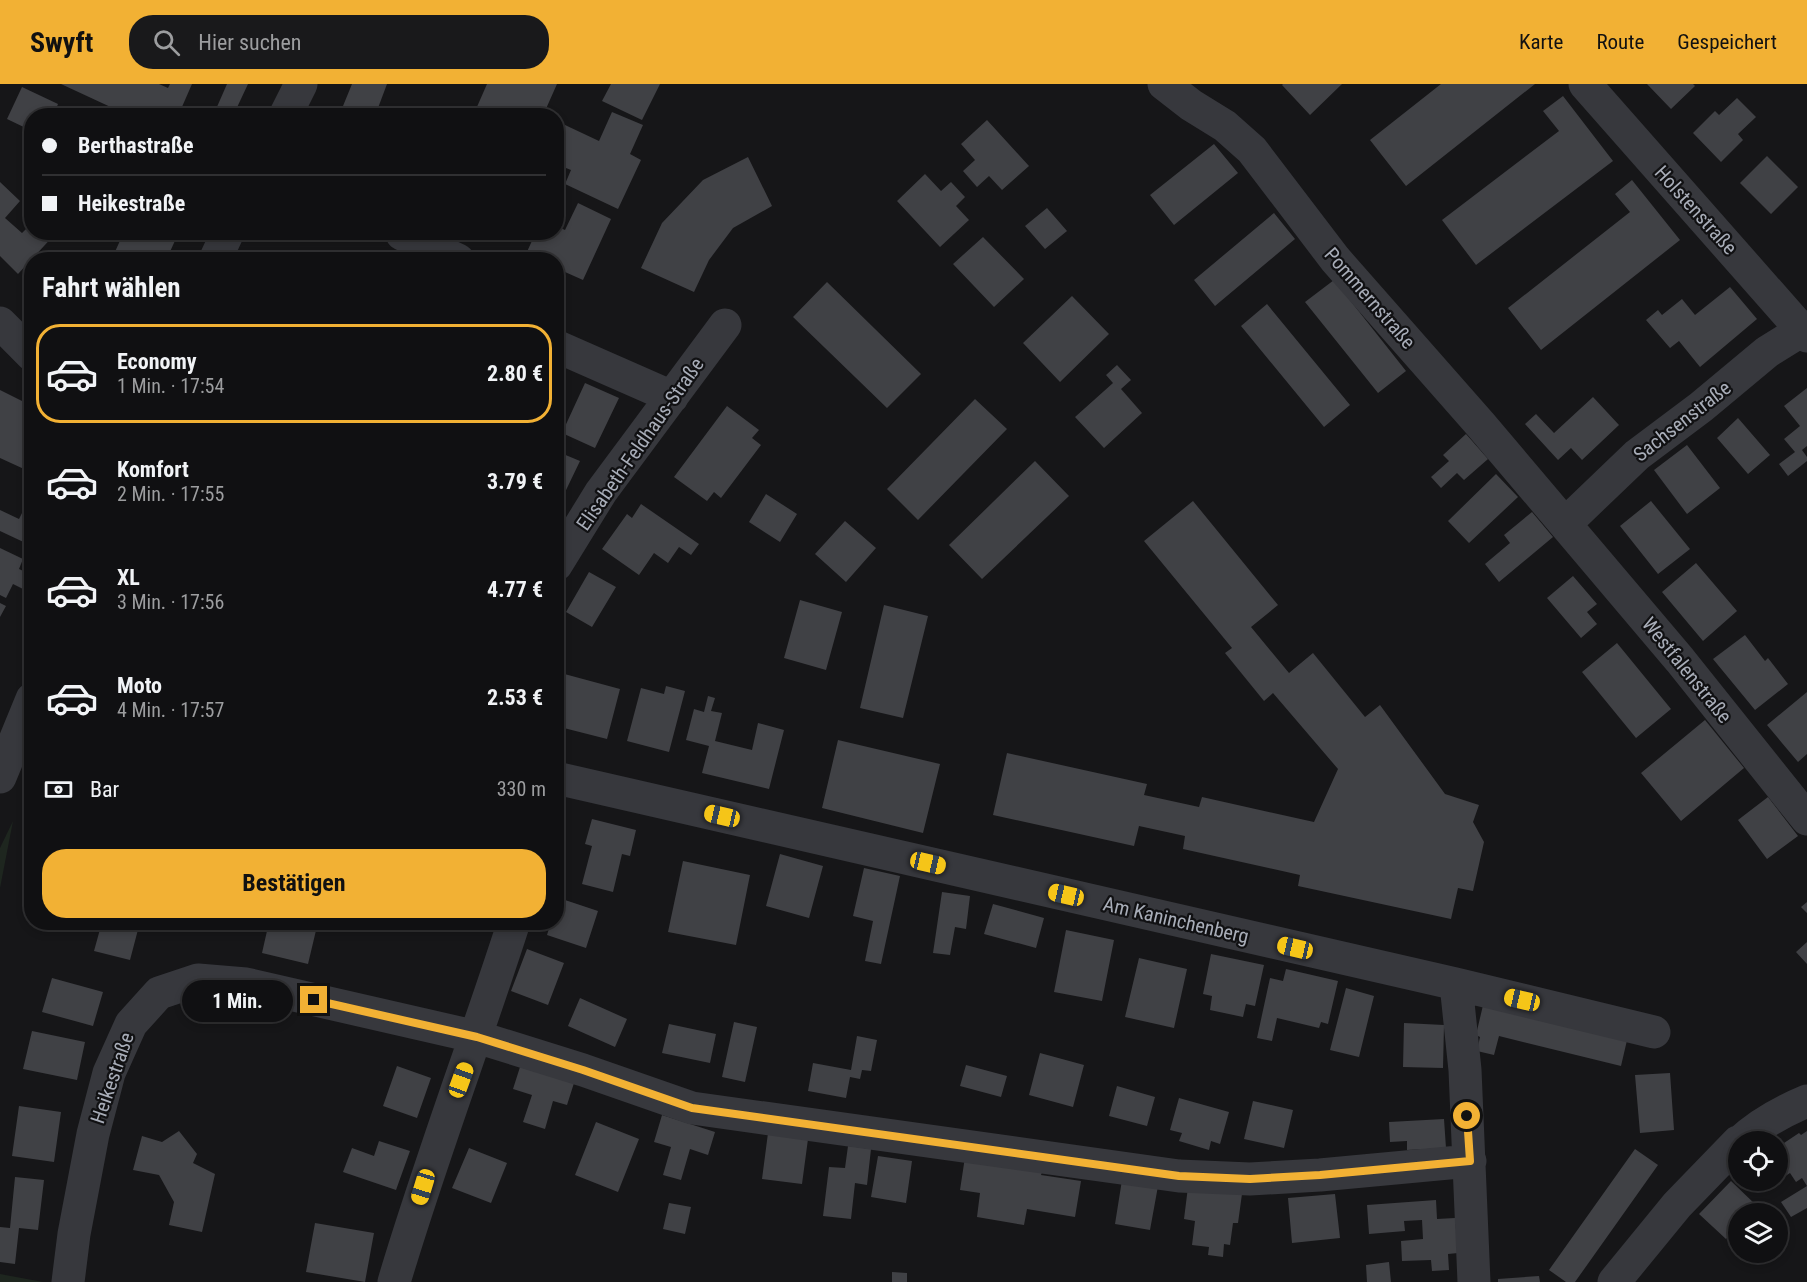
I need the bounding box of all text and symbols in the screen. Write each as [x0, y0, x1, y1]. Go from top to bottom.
search box [129, 15, 549, 69]
text: Swyft [30, 26, 93, 59]
icon: search [150, 26, 183, 59]
text: Hier suchen [198, 30, 301, 55]
text: Karte [1519, 30, 1563, 54]
text: Route [1596, 30, 1644, 54]
text: Gespeichert [1677, 30, 1777, 54]
text: Berthastraße [78, 133, 194, 158]
street label: Holstenstraße [1650, 161, 1742, 259]
text: Heikestraße [78, 191, 185, 216]
street label: Pommernstraße [1319, 242, 1421, 354]
text: Fahrt wählen [42, 272, 181, 304]
icon: car [45, 347, 99, 401]
text: Economy [117, 349, 197, 374]
street label: Elisabeth-Feldhaus-Straße [571, 353, 709, 535]
text: 2.80 € [487, 361, 543, 386]
text: 1 Min. · 17:54 [117, 374, 224, 398]
street label: Sachsenstraße [1628, 375, 1736, 467]
icon: car [45, 455, 99, 509]
text: Komfort [117, 457, 189, 482]
text: 3.79 € [487, 469, 543, 494]
text: 2 Min. · 17:55 [117, 482, 224, 506]
icon: car [45, 563, 99, 617]
text: XL [117, 565, 140, 590]
text: 4.77 € [487, 577, 543, 602]
text: 3 Min. · 17:56 [117, 590, 224, 614]
street label: Westfalenstraße [1637, 612, 1737, 728]
icon: car [45, 671, 99, 725]
text: Moto [117, 673, 162, 698]
text: 2.53 € [487, 685, 543, 710]
text: 4 Min. · 17:57 [117, 698, 224, 722]
icon: cash [42, 773, 75, 806]
text: Bar [90, 777, 119, 802]
text: 330 m [497, 777, 546, 801]
car [702, 803, 742, 829]
button: Bestätigen [42, 849, 546, 918]
car [908, 850, 948, 876]
car [1046, 882, 1086, 908]
street label: Am Kaninchenberg [1101, 892, 1251, 948]
car [1275, 935, 1315, 961]
callout: 1 Min. [182, 979, 293, 1021]
route end [300, 986, 327, 1013]
car [1502, 987, 1542, 1013]
text: 1 Min. [212, 989, 263, 1013]
street label: Heikestraße [85, 1029, 139, 1127]
car [446, 1060, 476, 1100]
route start [1453, 1102, 1480, 1129]
map controls [1728, 1131, 1788, 1263]
button: locate [1728, 1131, 1788, 1191]
car [409, 1167, 437, 1207]
button: layers [1728, 1203, 1788, 1263]

